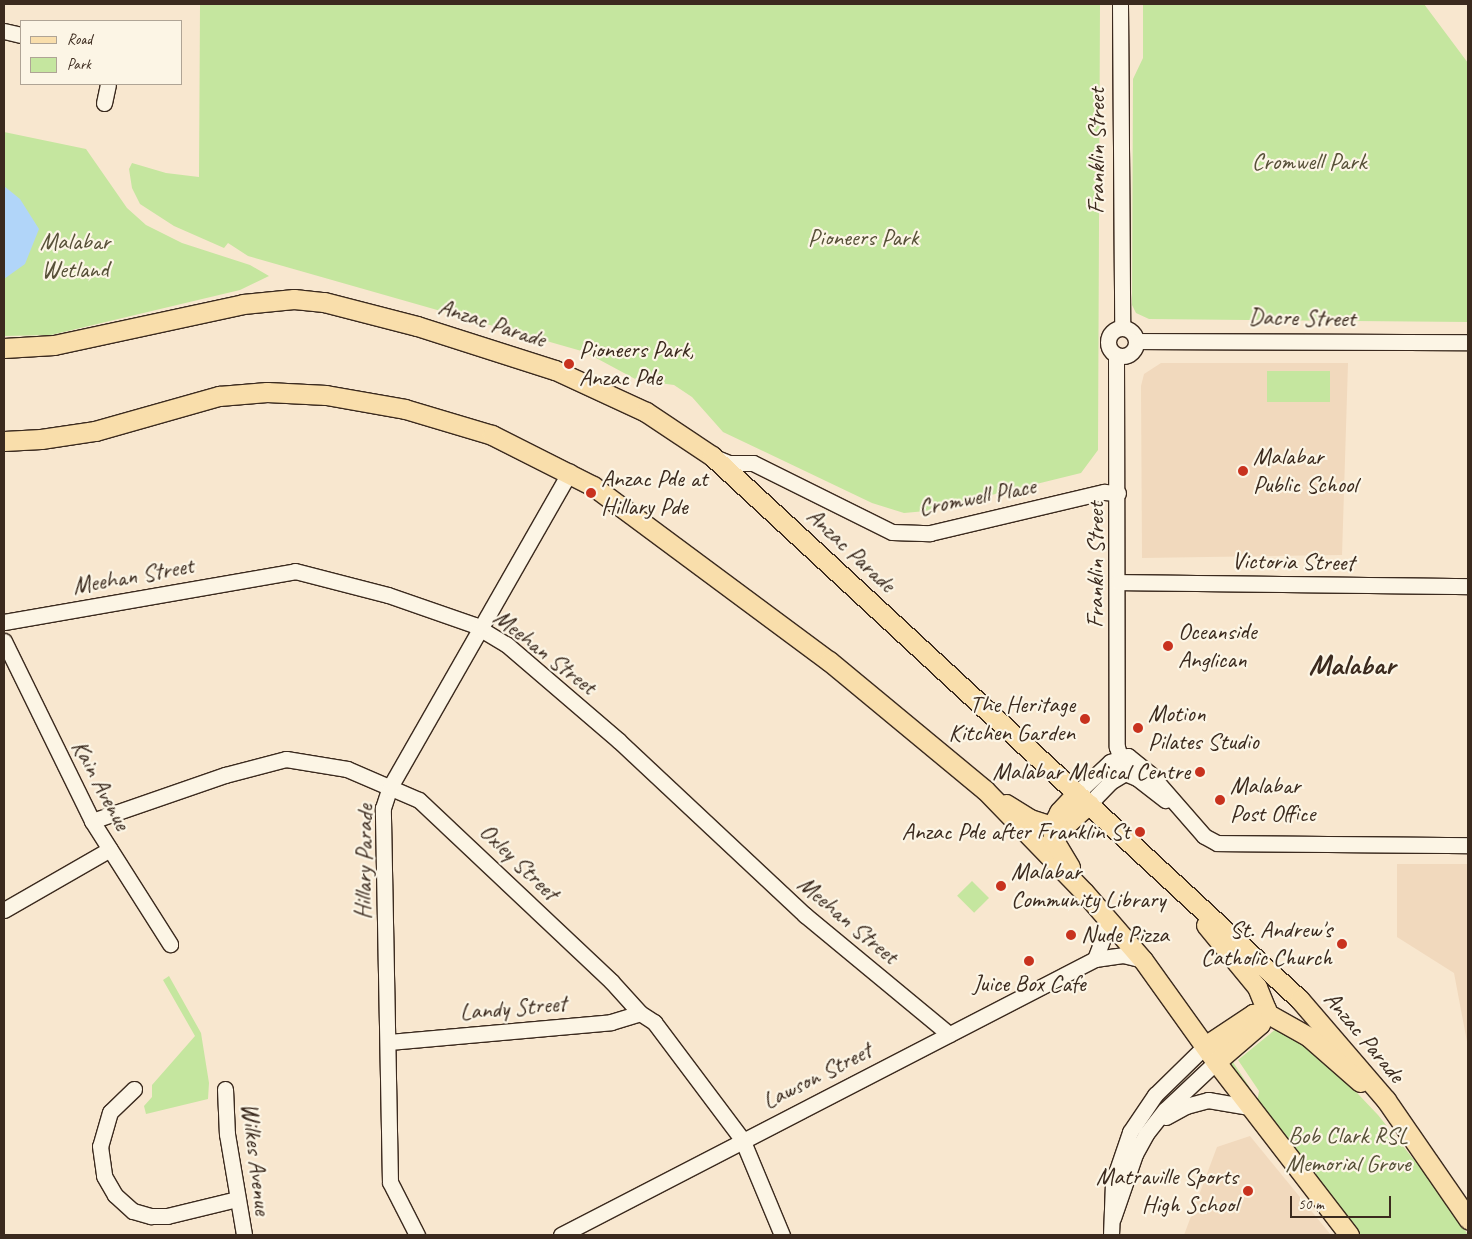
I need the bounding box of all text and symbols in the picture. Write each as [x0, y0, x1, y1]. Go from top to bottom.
legend [20, 20, 182, 85]
text: Road [67, 30, 92, 49]
text: Park [67, 55, 91, 74]
street label: Franklin Street [1083, 88, 1111, 214]
park label: Cromwell Park [1251, 148, 1367, 176]
park label: Pioneers Park [807, 224, 919, 252]
park label: Malabar Wetland [40, 228, 110, 284]
street label: Anzac Parade [434, 292, 550, 354]
street label: Dacre Street [1248, 303, 1356, 333]
place label: Pioneers Park, Anzac Pde [579, 336, 695, 392]
marker: Pioneers Park, Anzac Pde [563, 358, 575, 370]
place label: Malabar Public School [1253, 443, 1357, 499]
place label: Anzac Pde at Hillary Pde [601, 465, 708, 521]
marker: Malabar Public School [1237, 465, 1249, 477]
street label: Cromwell Place [916, 471, 1038, 523]
marker: Anzac Pde at Hillary Pde [585, 487, 597, 499]
street label: Anzac Parade [800, 501, 902, 599]
street label: Franklin Street [1082, 502, 1110, 628]
street label: Victoria Street [1231, 547, 1355, 577]
street label: Meehan Street [70, 551, 196, 601]
street label: Meehan Street [488, 603, 602, 701]
place label: Oceanside Anglican [1178, 618, 1257, 674]
marker: Oceanside Anglican [1162, 640, 1174, 652]
district label: Malabar [1309, 648, 1395, 682]
place label: The Heritage Kitchen Garden [948, 691, 1075, 747]
place label: Motion Pilates Studio [1148, 700, 1259, 756]
marker: The Heritage Kitchen Garden [1079, 713, 1091, 725]
marker: Motion Pilates Studio [1132, 722, 1144, 734]
street label: Kain Avenue [65, 735, 137, 835]
place label: Malabar Medical Centre [992, 758, 1190, 786]
marker: Malabar Medical Centre [1194, 766, 1206, 778]
place label: Malabar Post Office [1230, 772, 1315, 828]
marker: Malabar Post Office [1214, 794, 1226, 806]
street label: Hillary Parade [349, 804, 379, 920]
street label: Oxley Street [473, 817, 565, 907]
place label: Anzac Pde after Franklin St [900, 818, 1130, 846]
marker: Anzac Pde after Franklin St [1134, 826, 1146, 838]
place label: Malabar Community Library [1011, 858, 1166, 914]
street label: Meehan Street [792, 870, 904, 970]
marker: Malabar Community Library [995, 880, 1007, 892]
place label: St. Andrew's Catholic Church [1200, 916, 1332, 972]
place label: Nude Pizza [1081, 921, 1168, 949]
marker: Nude Pizza [1065, 929, 1077, 941]
marker: St. Andrew's Catholic Church [1336, 938, 1348, 950]
marker: Juice Box Cafe [1023, 955, 1035, 967]
place label: Juice Box Cafe [972, 970, 1086, 998]
street label: Anzac Parade [1317, 985, 1411, 1089]
street label: Landy Street [458, 989, 568, 1027]
street label: Lawson Street [758, 1036, 876, 1116]
street label: Wilkes Avenue [235, 1102, 277, 1216]
park label: Bob Clark RSL Memorial Grove [1285, 1122, 1411, 1178]
place label: Matraville Sports High School [1096, 1163, 1238, 1219]
marker: Matraville Sports High School [1242, 1185, 1254, 1197]
scale bar [1292, 1186, 1393, 1218]
text: 50 m [1298, 1195, 1324, 1214]

